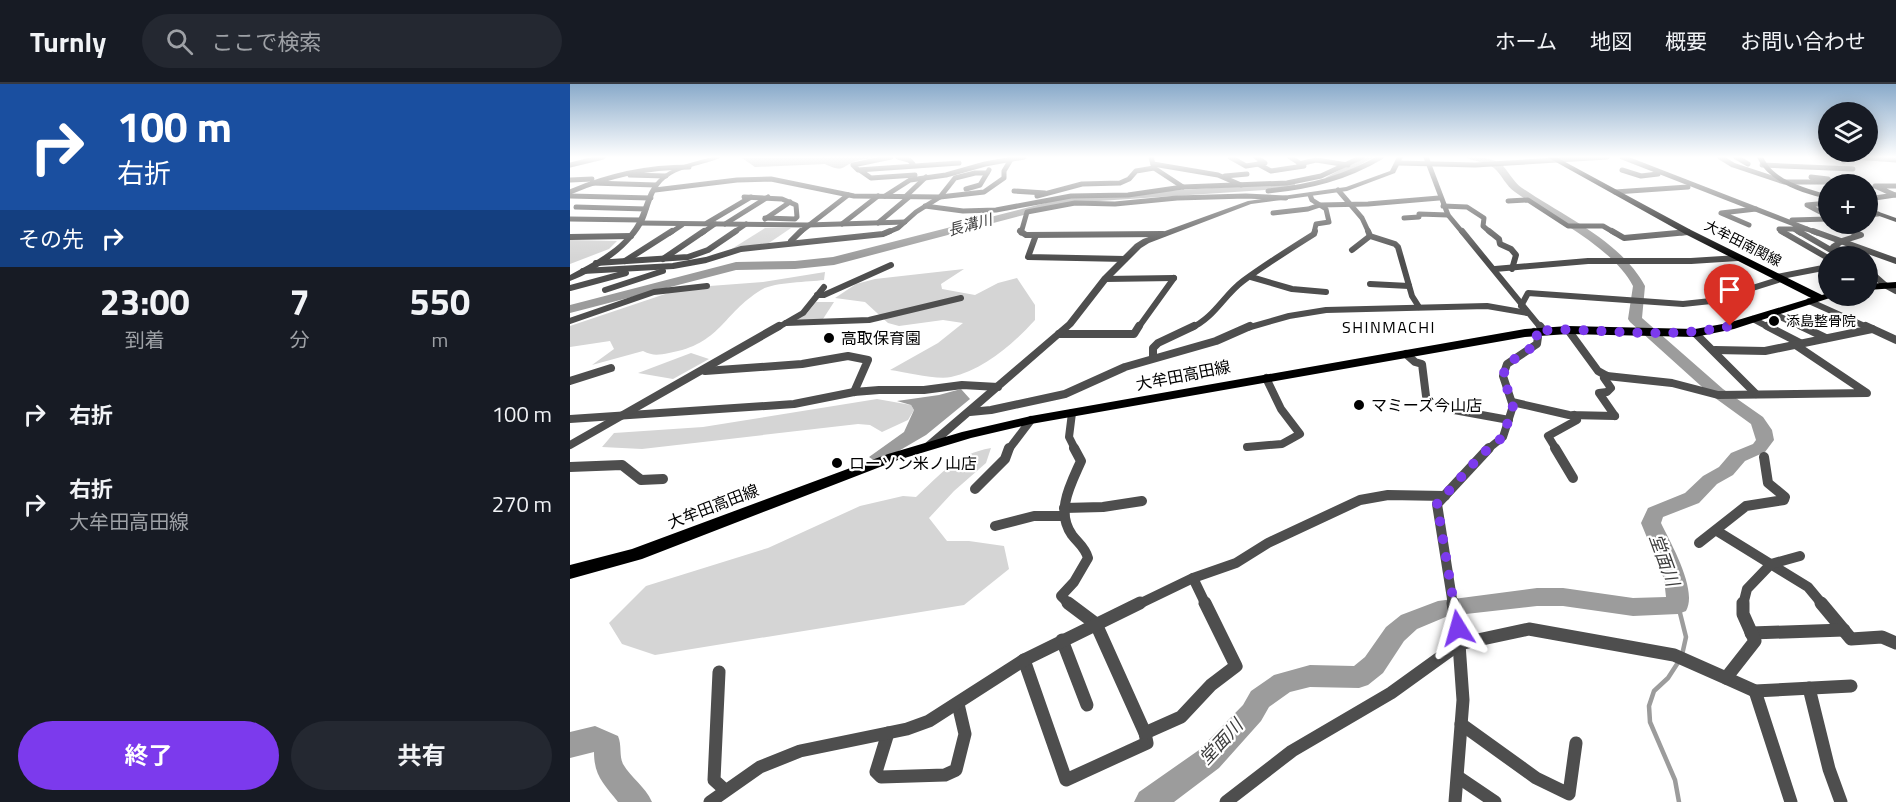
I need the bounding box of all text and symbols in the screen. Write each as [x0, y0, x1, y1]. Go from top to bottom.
search box [142, 14, 562, 68]
text: Turnly [30, 20, 106, 63]
icon: search [163, 25, 196, 58]
text: ここで検索 [211, 25, 321, 59]
text: ホーム [1495, 25, 1557, 57]
text: 地図 [1590, 25, 1632, 57]
text: 概要 [1665, 25, 1707, 57]
text: お問い合わせ [1740, 25, 1866, 57]
text: 100 m [117, 94, 232, 158]
map controls [1818, 102, 1878, 306]
button: layers [1818, 102, 1878, 162]
icon: right [18, 108, 96, 186]
text: 右折 [117, 152, 171, 193]
button: + [1818, 174, 1878, 234]
water label: 長溝川 [945, 207, 997, 241]
street label: 大牟田南関線 [1701, 214, 1785, 271]
text: その先 [18, 222, 84, 256]
icon: right [96, 222, 129, 255]
button: − [1818, 246, 1878, 306]
pin [1704, 264, 1755, 326]
icon: arrive [1713, 273, 1746, 306]
text: 23:00 [100, 274, 190, 329]
text: 7 [290, 274, 310, 329]
text: 550 [410, 274, 470, 329]
place label: 添島整骨院 [1786, 310, 1856, 331]
marker: 添島整骨院 [1767, 314, 1781, 328]
district label: SHINMACHI [1342, 315, 1436, 339]
text: 到着 [125, 324, 165, 355]
text: 分 [290, 324, 310, 355]
text: m [431, 324, 448, 355]
place label: 高取保育園 [841, 326, 921, 350]
marker: 高取保育園 [822, 331, 836, 345]
street label: 大牟田高田線 [1134, 354, 1232, 396]
place label: マミーズ今山店 [1371, 393, 1482, 417]
text: 100 m [492, 397, 552, 431]
icon: right [18, 398, 51, 431]
text: 右折 [69, 398, 113, 432]
marker: マミーズ今山店 [1352, 398, 1366, 412]
place label: ローソン米ノ山店 [849, 451, 977, 475]
marker: ローソン米ノ山店 [830, 456, 844, 470]
text: 右折 [69, 472, 113, 506]
street label: 大牟田高田線 [664, 478, 762, 534]
text: 270 m [492, 487, 552, 521]
icon: right [18, 488, 51, 521]
text: 大牟田高田線 [69, 506, 189, 537]
water label: 堂面川 [1643, 530, 1687, 592]
position arrow [1426, 596, 1490, 660]
water label: 堂面川 [1192, 711, 1250, 771]
button: 終了 [18, 721, 279, 790]
button: 共有 [291, 721, 552, 790]

